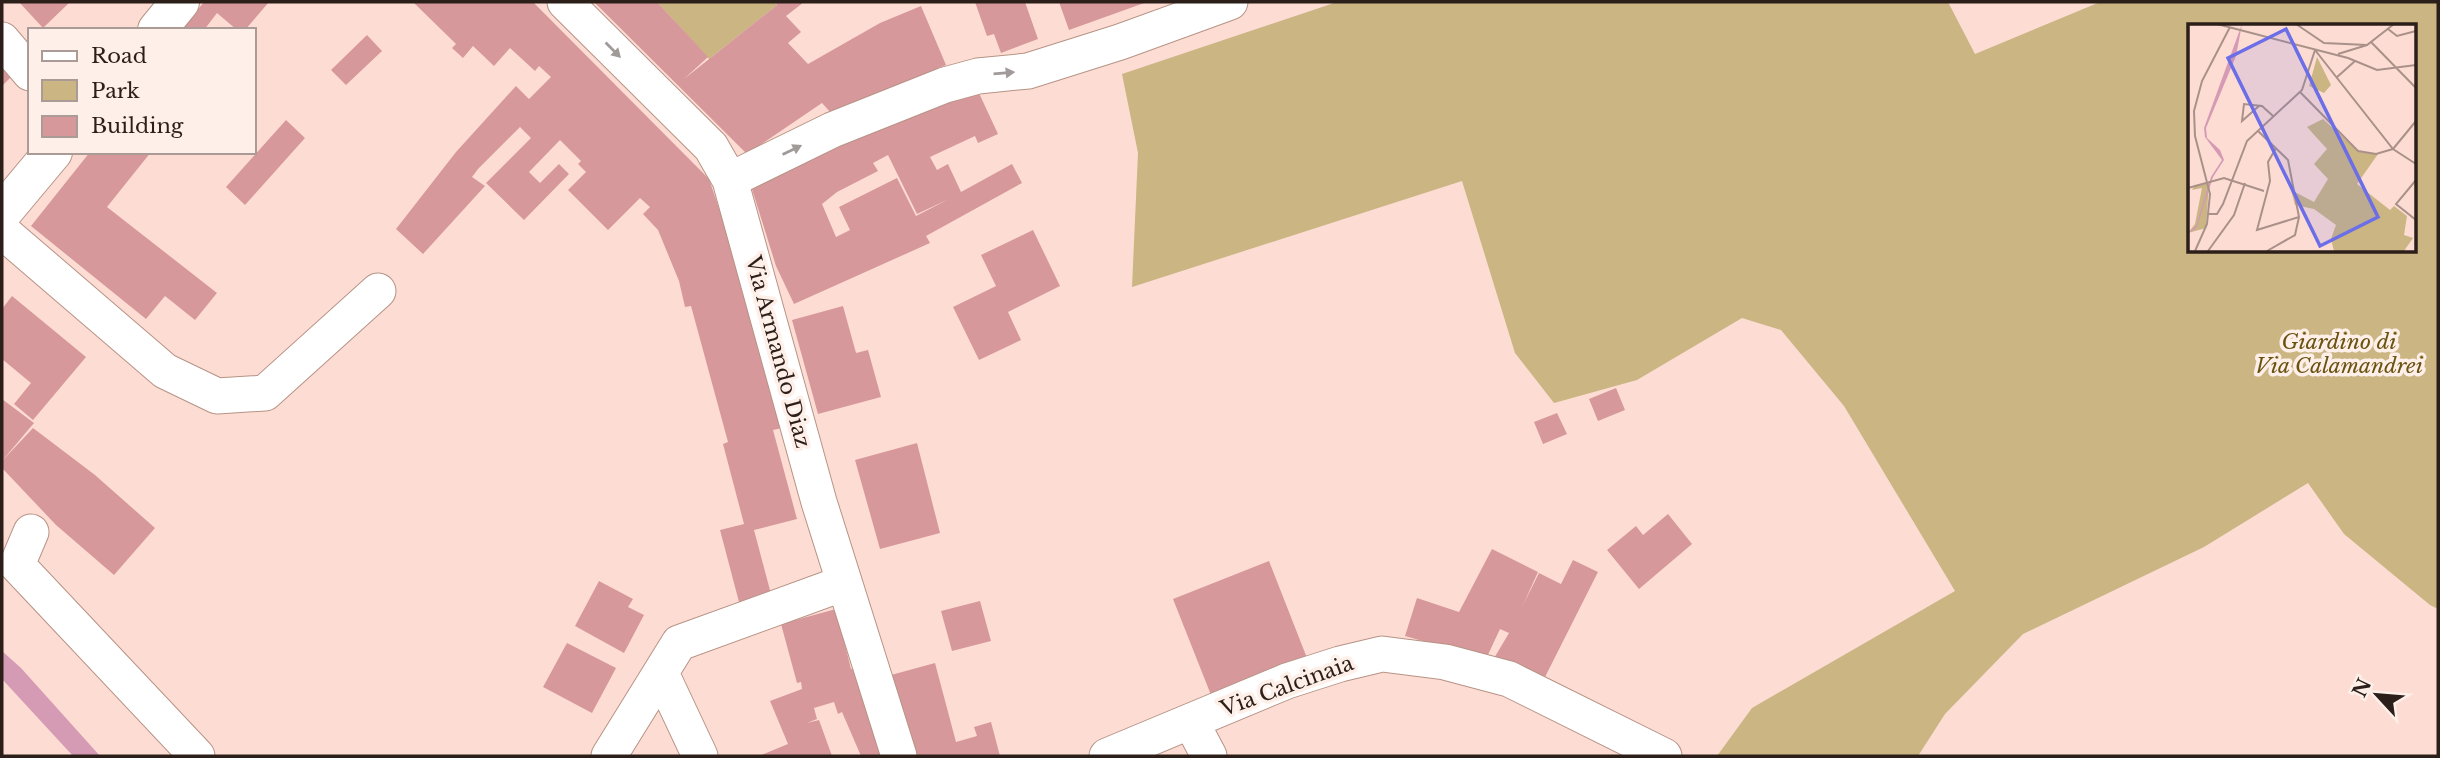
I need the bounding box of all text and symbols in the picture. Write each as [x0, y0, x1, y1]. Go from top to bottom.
inset map [2188, 24, 2416, 252]
legend [28, 28, 256, 154]
one-way arrow [605, 41, 621, 58]
text: Road [91, 43, 147, 69]
one-way arrow [994, 67, 1016, 78]
text: Park [91, 78, 140, 104]
text: Building [91, 113, 184, 139]
one-way arrow [782, 145, 802, 156]
street label: Via Armando Diaz [740, 252, 816, 451]
park label: Giardino di Via Calamandrei [2255, 329, 2424, 379]
street label: Via Calcinaia [1216, 650, 1357, 722]
north arrow [2342, 660, 2412, 730]
text: N [2348, 675, 2376, 701]

